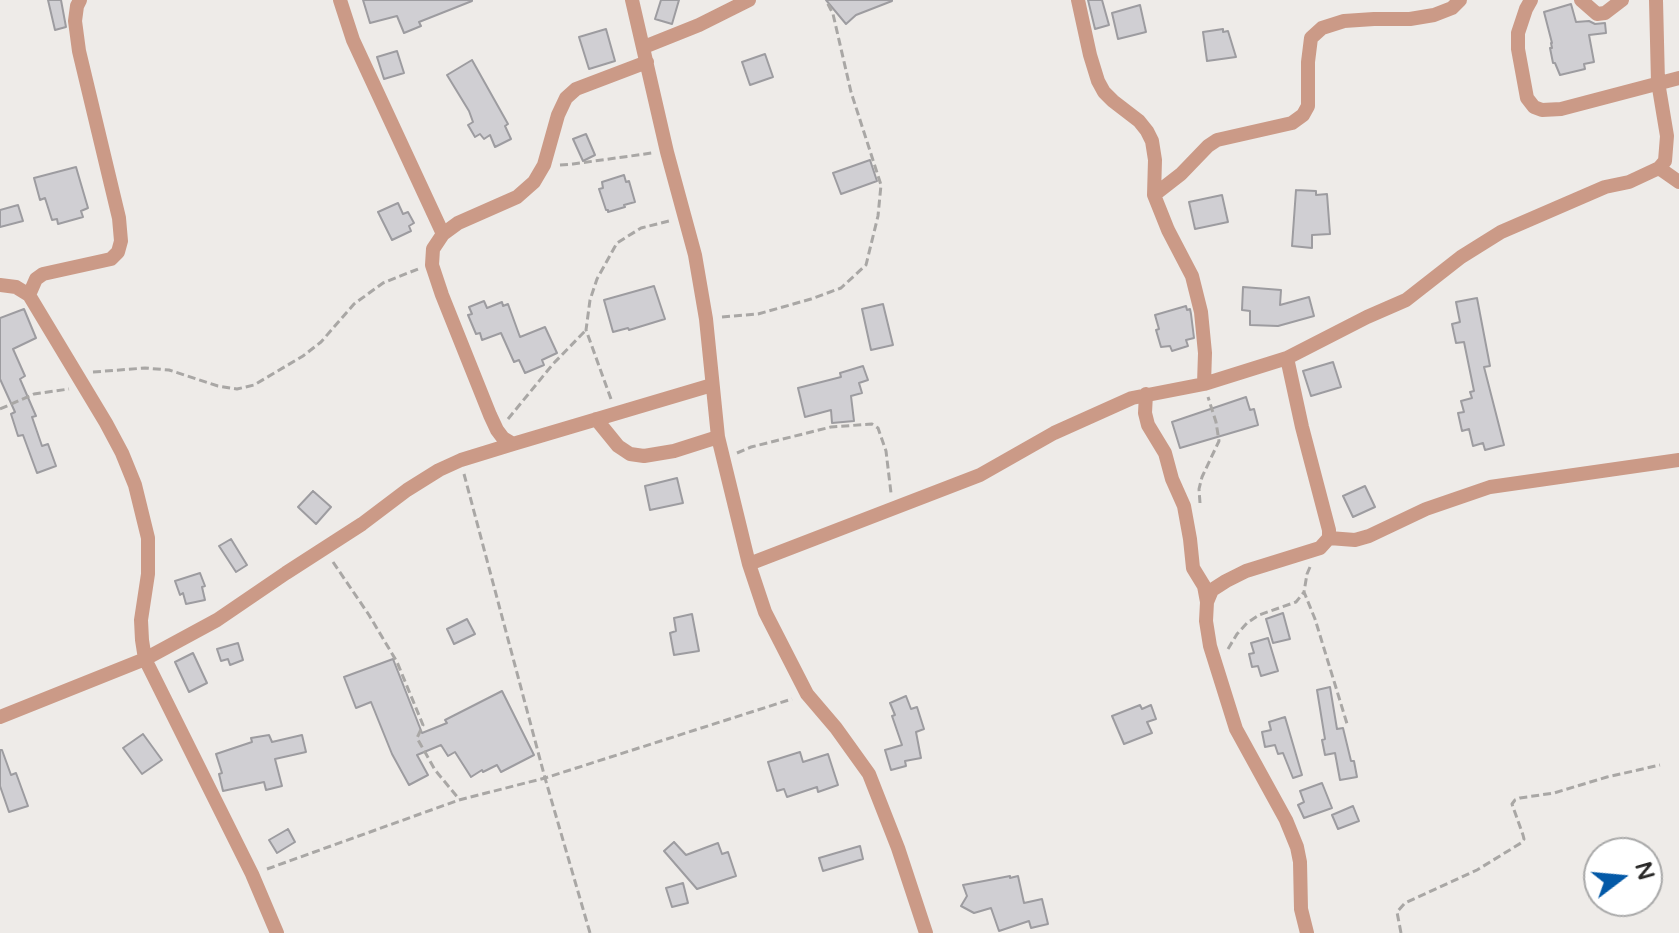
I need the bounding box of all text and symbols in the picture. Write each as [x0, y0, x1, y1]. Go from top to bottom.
north arrow [1583, 837, 1663, 917]
text: N [1629, 859, 1659, 883]

